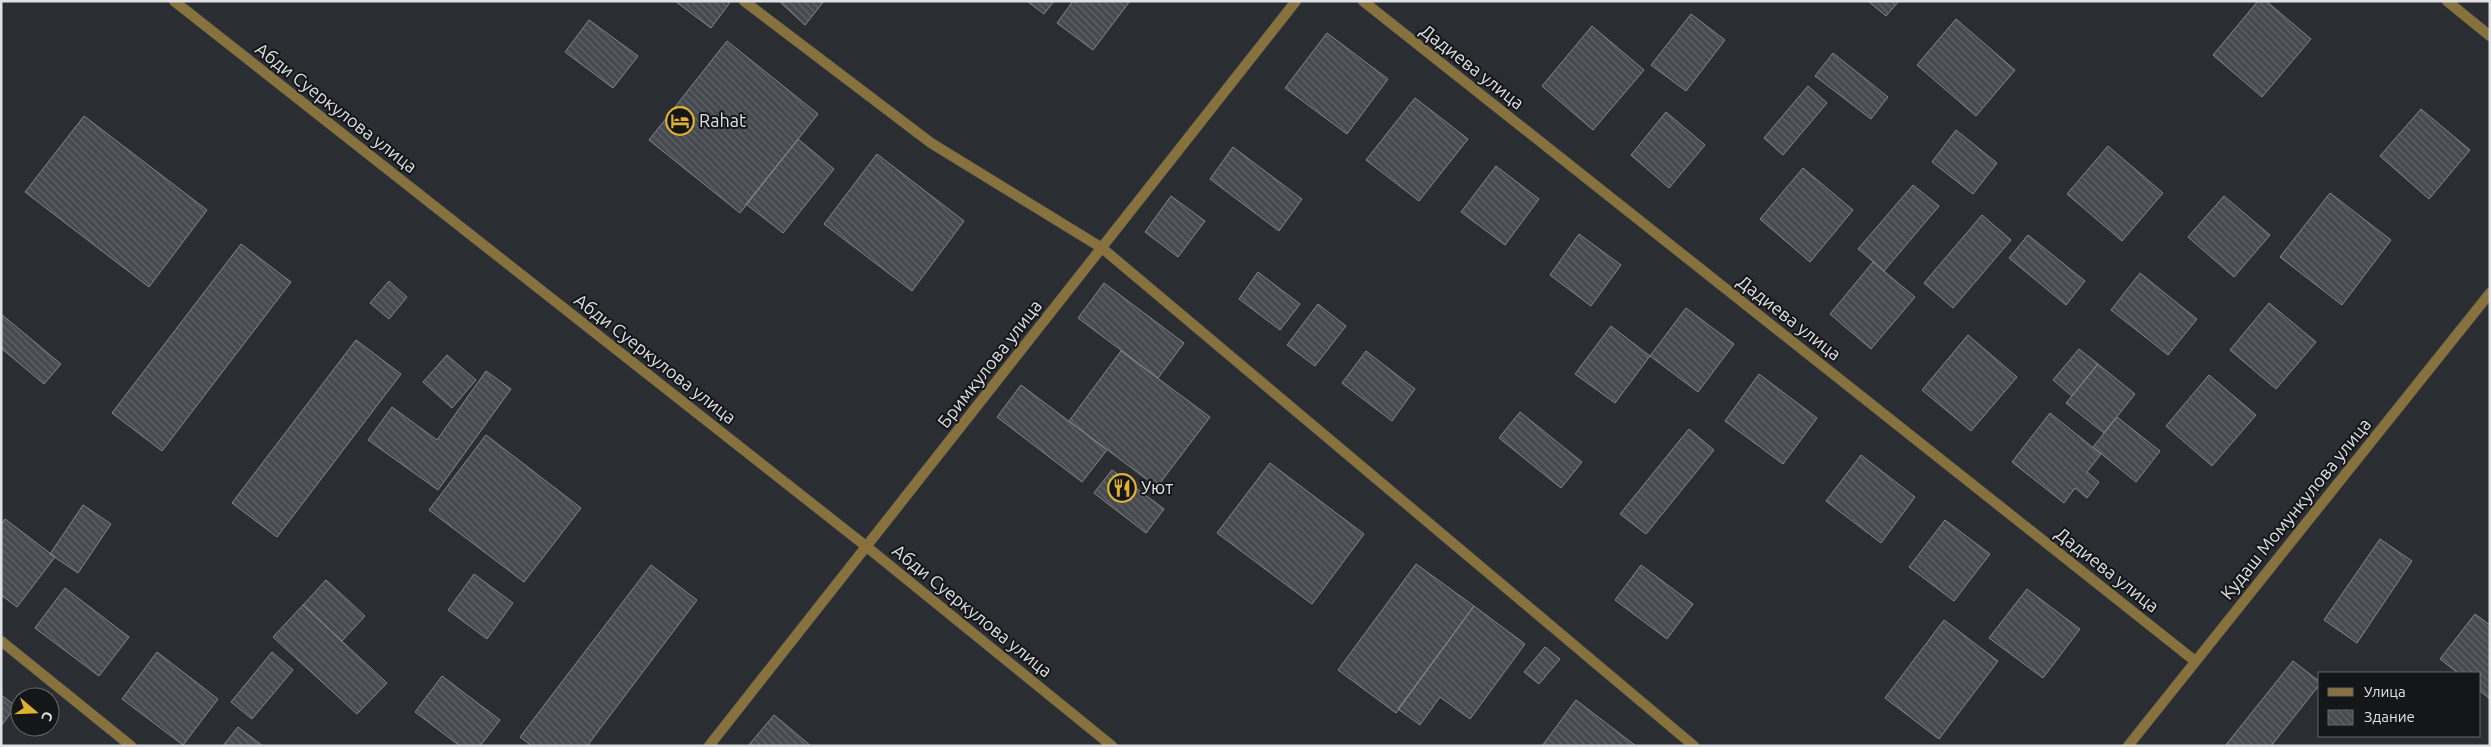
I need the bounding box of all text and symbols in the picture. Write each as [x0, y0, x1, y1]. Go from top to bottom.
street label: Дадиева улица [1417, 20, 1528, 113]
street label: Абди Суеркулова улица [252, 38, 421, 176]
hotel icon: Rahat [665, 106, 695, 136]
place label: Rahat [699, 110, 746, 130]
street label: Дадиева улица [1734, 271, 1845, 364]
street label: Абди Суеркулова улица [571, 289, 740, 427]
street label: Бримкулова улица [933, 295, 1045, 431]
street label: Кудаш Момункулова улица [2216, 414, 2374, 603]
restaurant icon: Уют [1107, 473, 1137, 503]
place label: Уют [1141, 477, 1173, 497]
street label: Дадиева улица [2052, 523, 2163, 616]
street label: Абди Суеркулова улица [889, 540, 1056, 681]
legend [2318, 672, 2481, 737]
text: Улица [2364, 683, 2406, 700]
north arrow [10, 687, 60, 737]
text: Здание [2364, 708, 2415, 725]
text: С [38, 709, 56, 723]

